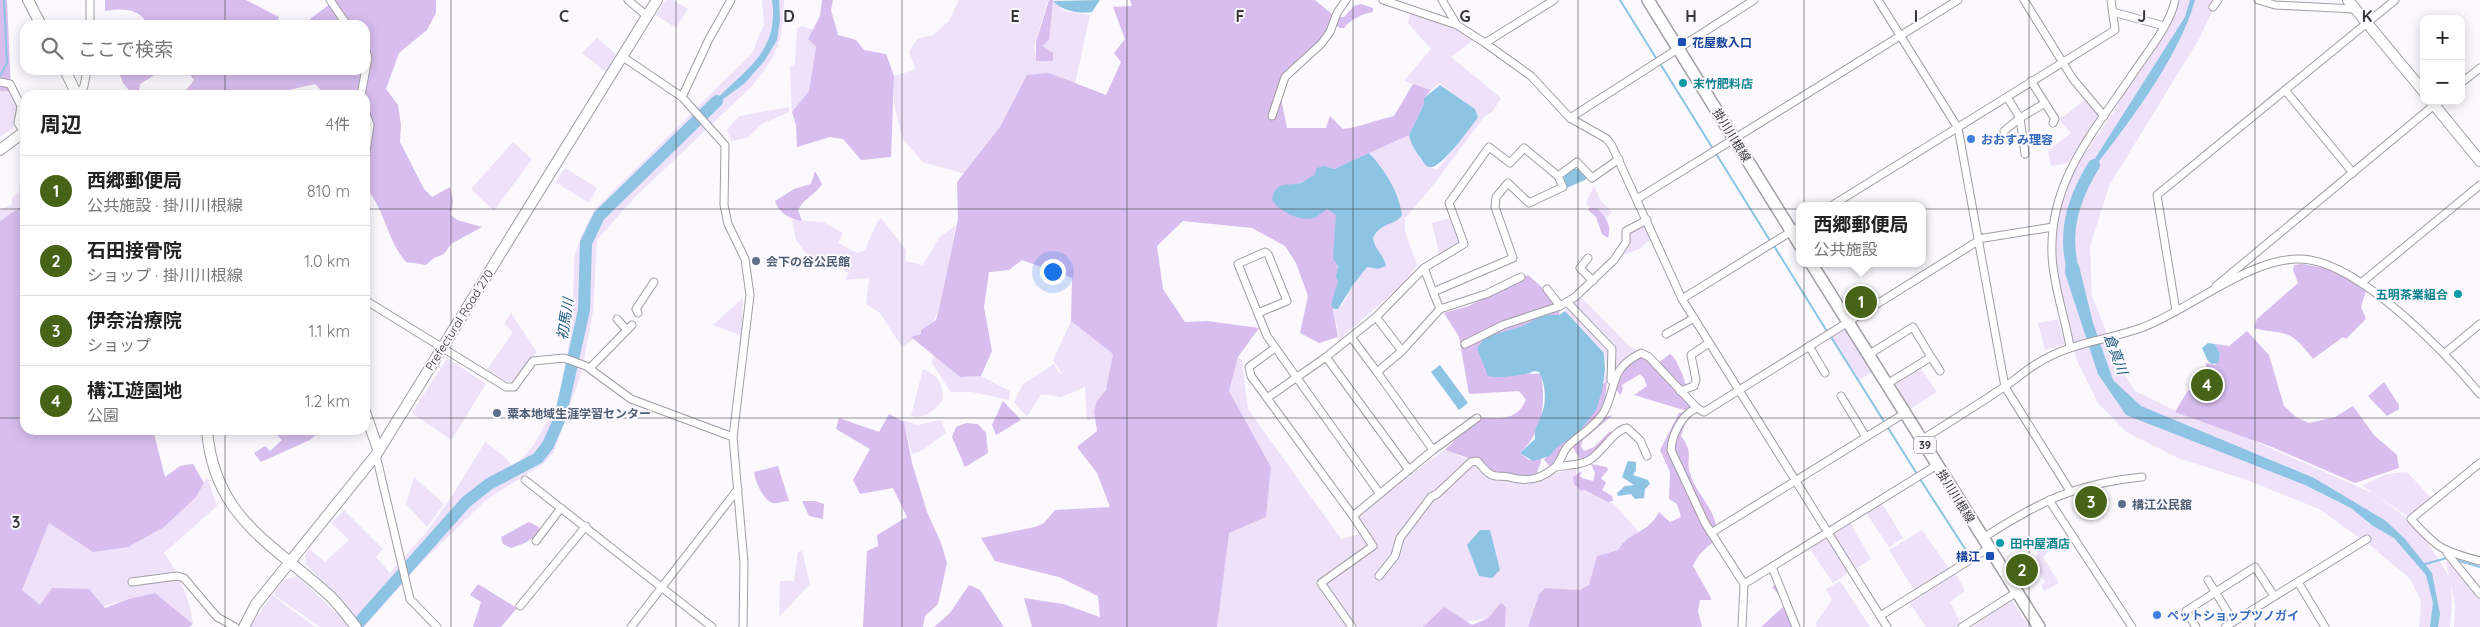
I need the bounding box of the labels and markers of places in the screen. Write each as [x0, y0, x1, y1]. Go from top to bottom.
place label: 花屋敷入口 [1692, 35, 1752, 50]
marker: 花屋敷入口 [1676, 36, 1688, 48]
place label: 末竹肥料店 [1693, 76, 1753, 91]
marker: 末竹肥料店 [1677, 77, 1689, 89]
place label: おおすみ理容 [1981, 132, 2053, 147]
marker: おおすみ理容 [1965, 133, 1977, 145]
place label: 会下の谷公民館 [766, 254, 850, 269]
marker: 会下の谷公民館 [750, 255, 762, 267]
pin: 1 [1845, 283, 1877, 321]
place label: 五明茶業組合 [2376, 287, 2448, 302]
marker: 五明茶業組合 [2452, 288, 2464, 300]
pin: 4 [2191, 366, 2223, 404]
place label: 粟本地域生涯学習センター [507, 406, 651, 421]
marker: 粟本地域生涯学習センター [491, 407, 503, 419]
pin: 3 [2075, 483, 2107, 521]
place label: 構江公民舘 [2132, 497, 2192, 512]
marker: 構江公民舘 [2116, 498, 2128, 510]
place label: 田中屋酒店 [2010, 536, 2070, 551]
marker: 田中屋酒店 [1994, 537, 2006, 549]
place label: 構江 [1956, 549, 1980, 564]
marker: 構江 [1984, 550, 1996, 562]
pin: 2 [2006, 551, 2038, 589]
place label: ペットショップツノガイ [2167, 608, 2299, 623]
marker: ペットショップツノガイ [2151, 609, 2163, 621]

